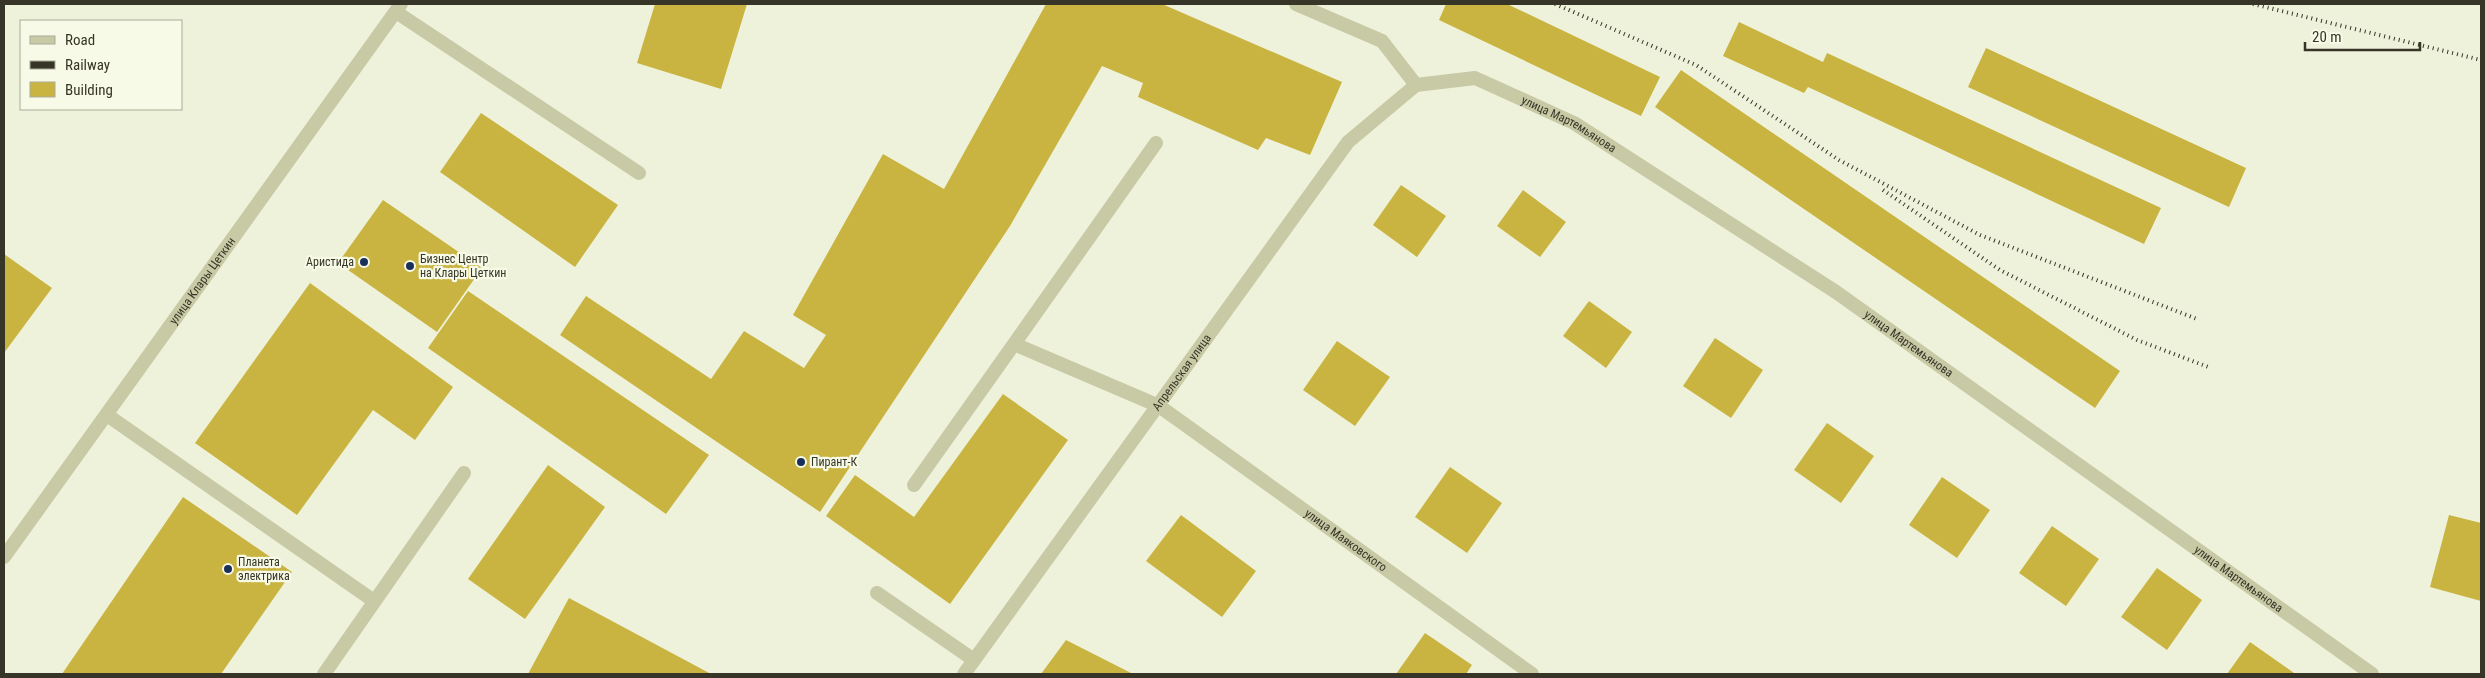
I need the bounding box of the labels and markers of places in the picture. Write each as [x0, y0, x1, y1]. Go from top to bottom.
place label: Бизнес Центр на Клары Цеткин [420, 252, 506, 280]
place label: Аристида [306, 255, 354, 269]
marker: Аристида [358, 256, 370, 268]
marker: Бизнес Центр на Клары Цеткин [404, 260, 416, 272]
place label: Пирант-К [811, 455, 857, 469]
marker: Пирант-К [795, 456, 807, 468]
place label: Планета электрика [238, 555, 290, 583]
marker: Планета электрика [222, 563, 234, 575]

